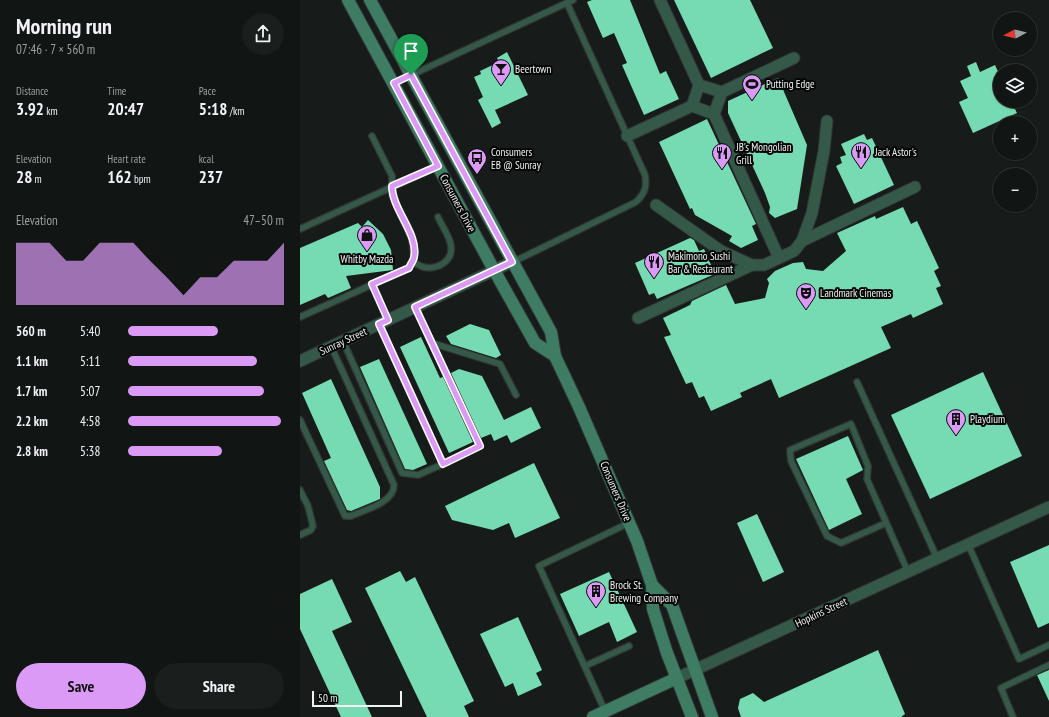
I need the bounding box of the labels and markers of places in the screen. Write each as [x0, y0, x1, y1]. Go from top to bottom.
pin [394, 34, 428, 75]
bar icon: Beertown [490, 58, 512, 86]
place label: Beertown [515, 62, 552, 76]
sports icon: Putting Edge [741, 73, 763, 101]
place label: Putting Edge [766, 77, 815, 91]
place label: JB's Mongolian Grill [735, 140, 792, 167]
restaurant icon: Jack Astor's [850, 141, 872, 169]
restaurant icon: JB's Mongolian Grill [711, 142, 733, 170]
place label: Consumers EB @ Sunray [491, 145, 542, 172]
place label: Jack Astor's [874, 145, 917, 159]
bus stop icon: Consumers EB @ Sunray [466, 147, 488, 175]
shop icon: Whitby Mazda [356, 224, 378, 252]
place label: Makimono Sushi Bar & Restaurant [668, 249, 733, 276]
restaurant icon: Makimono Sushi Bar & Restaurant [643, 251, 665, 279]
place label: Whitby Mazda [341, 252, 394, 266]
theatre icon: Landmark Cinemas [795, 282, 817, 310]
place label: Landmark Cinemas [820, 286, 892, 300]
building icon: Playdium [945, 408, 967, 436]
place label: Playdium [970, 412, 1005, 426]
place label: Brock St. Brewing Company [610, 578, 679, 605]
building icon: Brock St. Brewing Company [585, 580, 607, 608]

